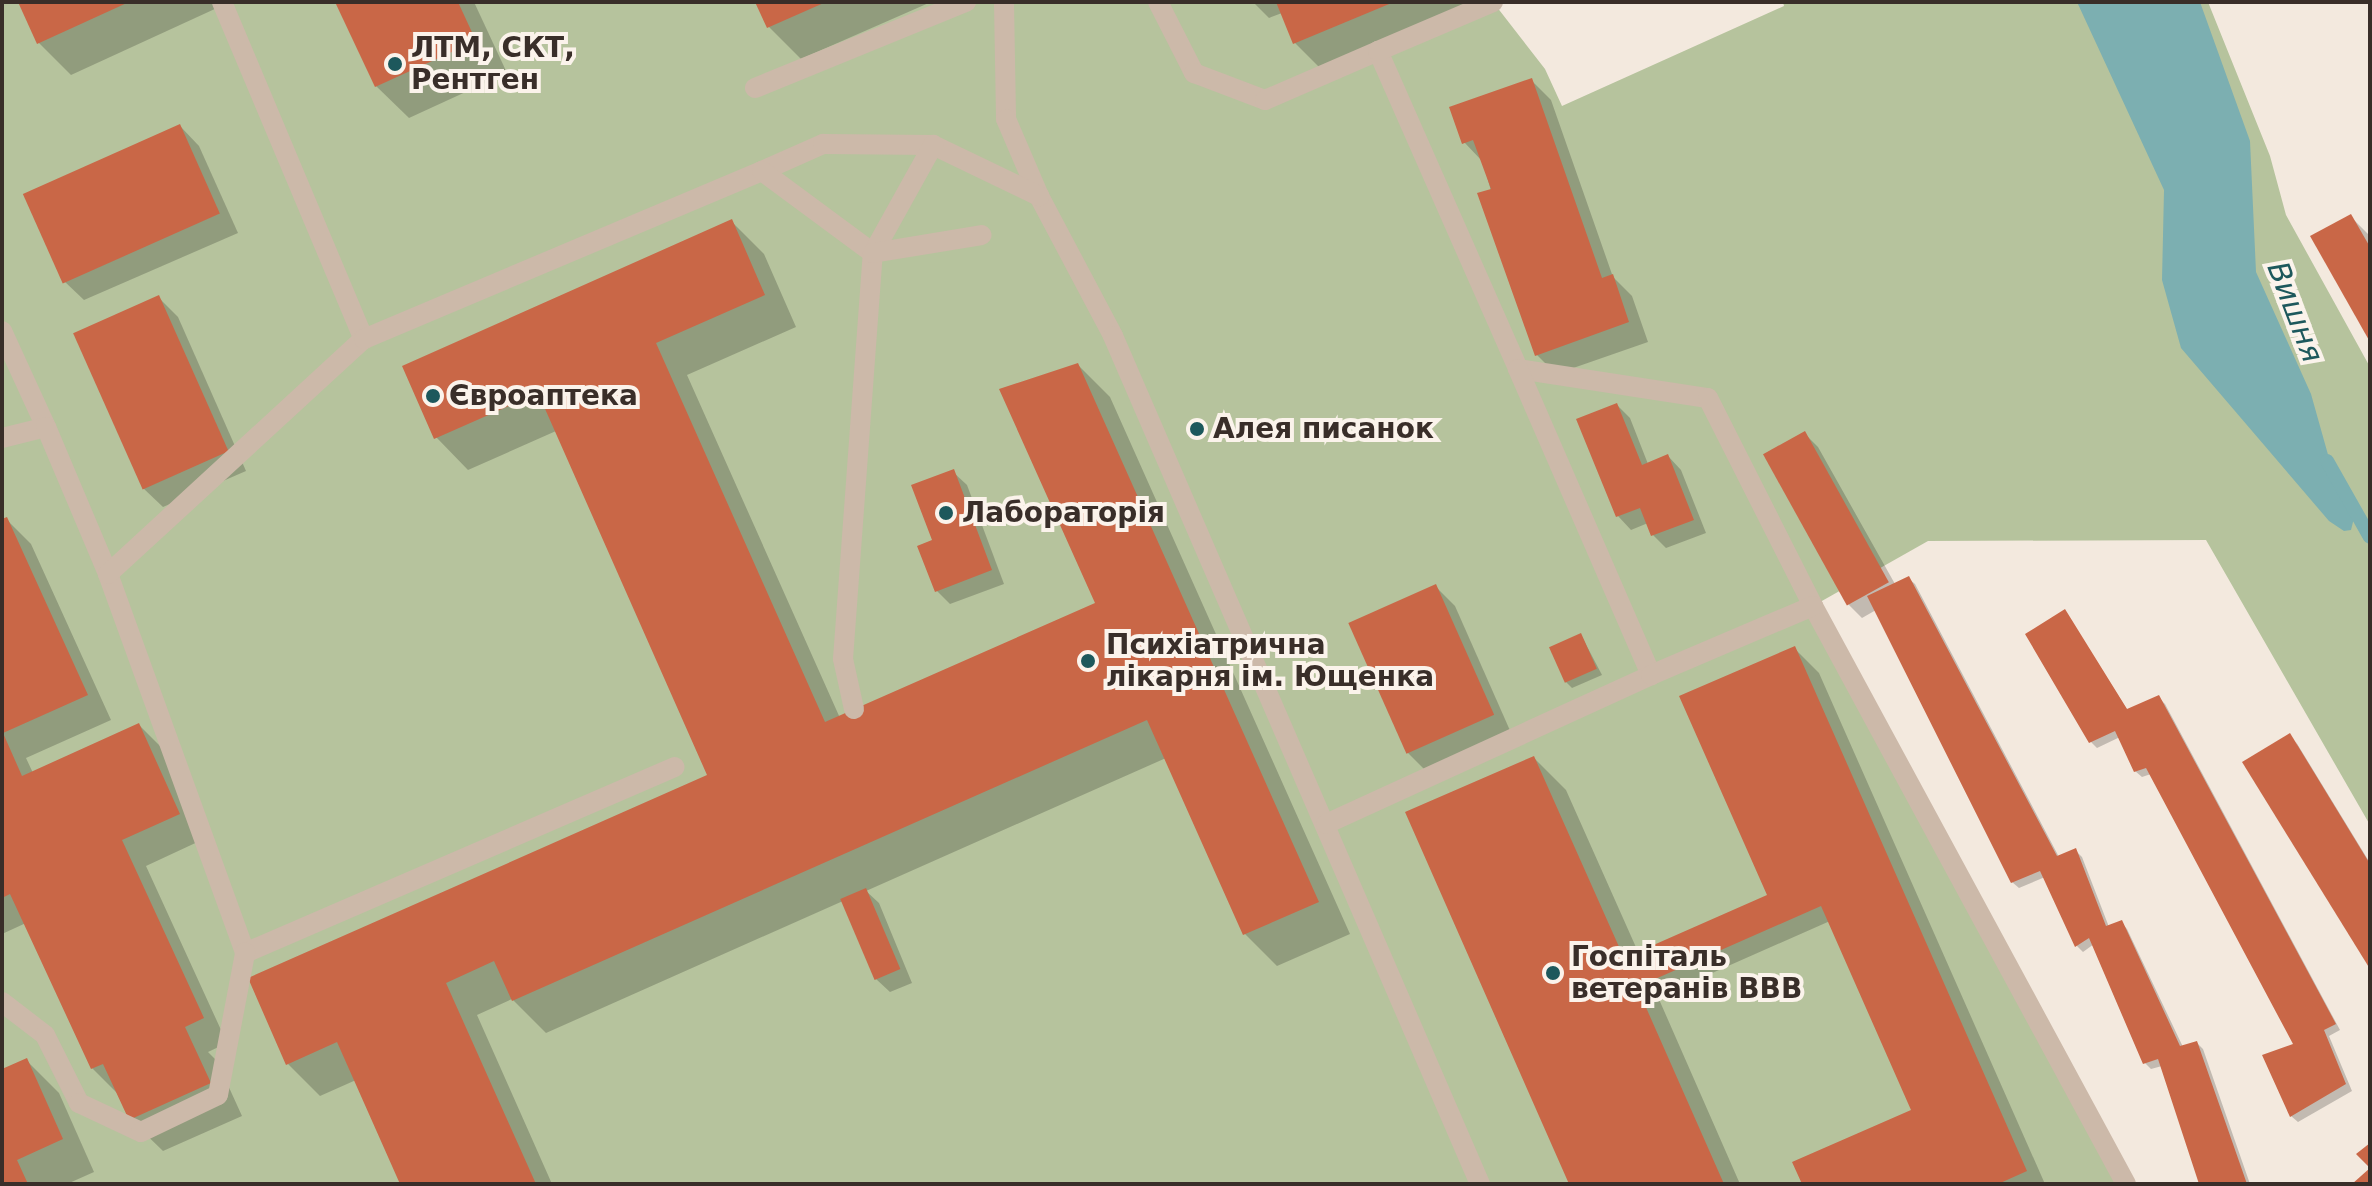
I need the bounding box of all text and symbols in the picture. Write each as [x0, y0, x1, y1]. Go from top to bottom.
place label: ЛТМ, СКТ, Рентген [411, 31, 575, 97]
marker: ЛТМ, СКТ, Рентген [386, 55, 404, 73]
water label: Вишня [2259, 256, 2331, 368]
place label: Євроаптека [449, 379, 638, 413]
marker: Євроаптека [424, 387, 442, 405]
place label: Алея писанок [1213, 412, 1434, 446]
marker: Алея писанок [1188, 420, 1206, 438]
place label: Лабораторія [962, 496, 1165, 530]
marker: Лабораторія [937, 504, 955, 522]
place label: Психіатрична лікарня ім. Ющенка [1106, 628, 1434, 694]
marker: Психіатрична лікарня ім. Ющенка [1077, 650, 1099, 672]
place label: Госпіталь ветеранів ВВВ [1571, 940, 1802, 1006]
marker: Госпіталь ветеранів ВВВ [1542, 962, 1564, 984]

